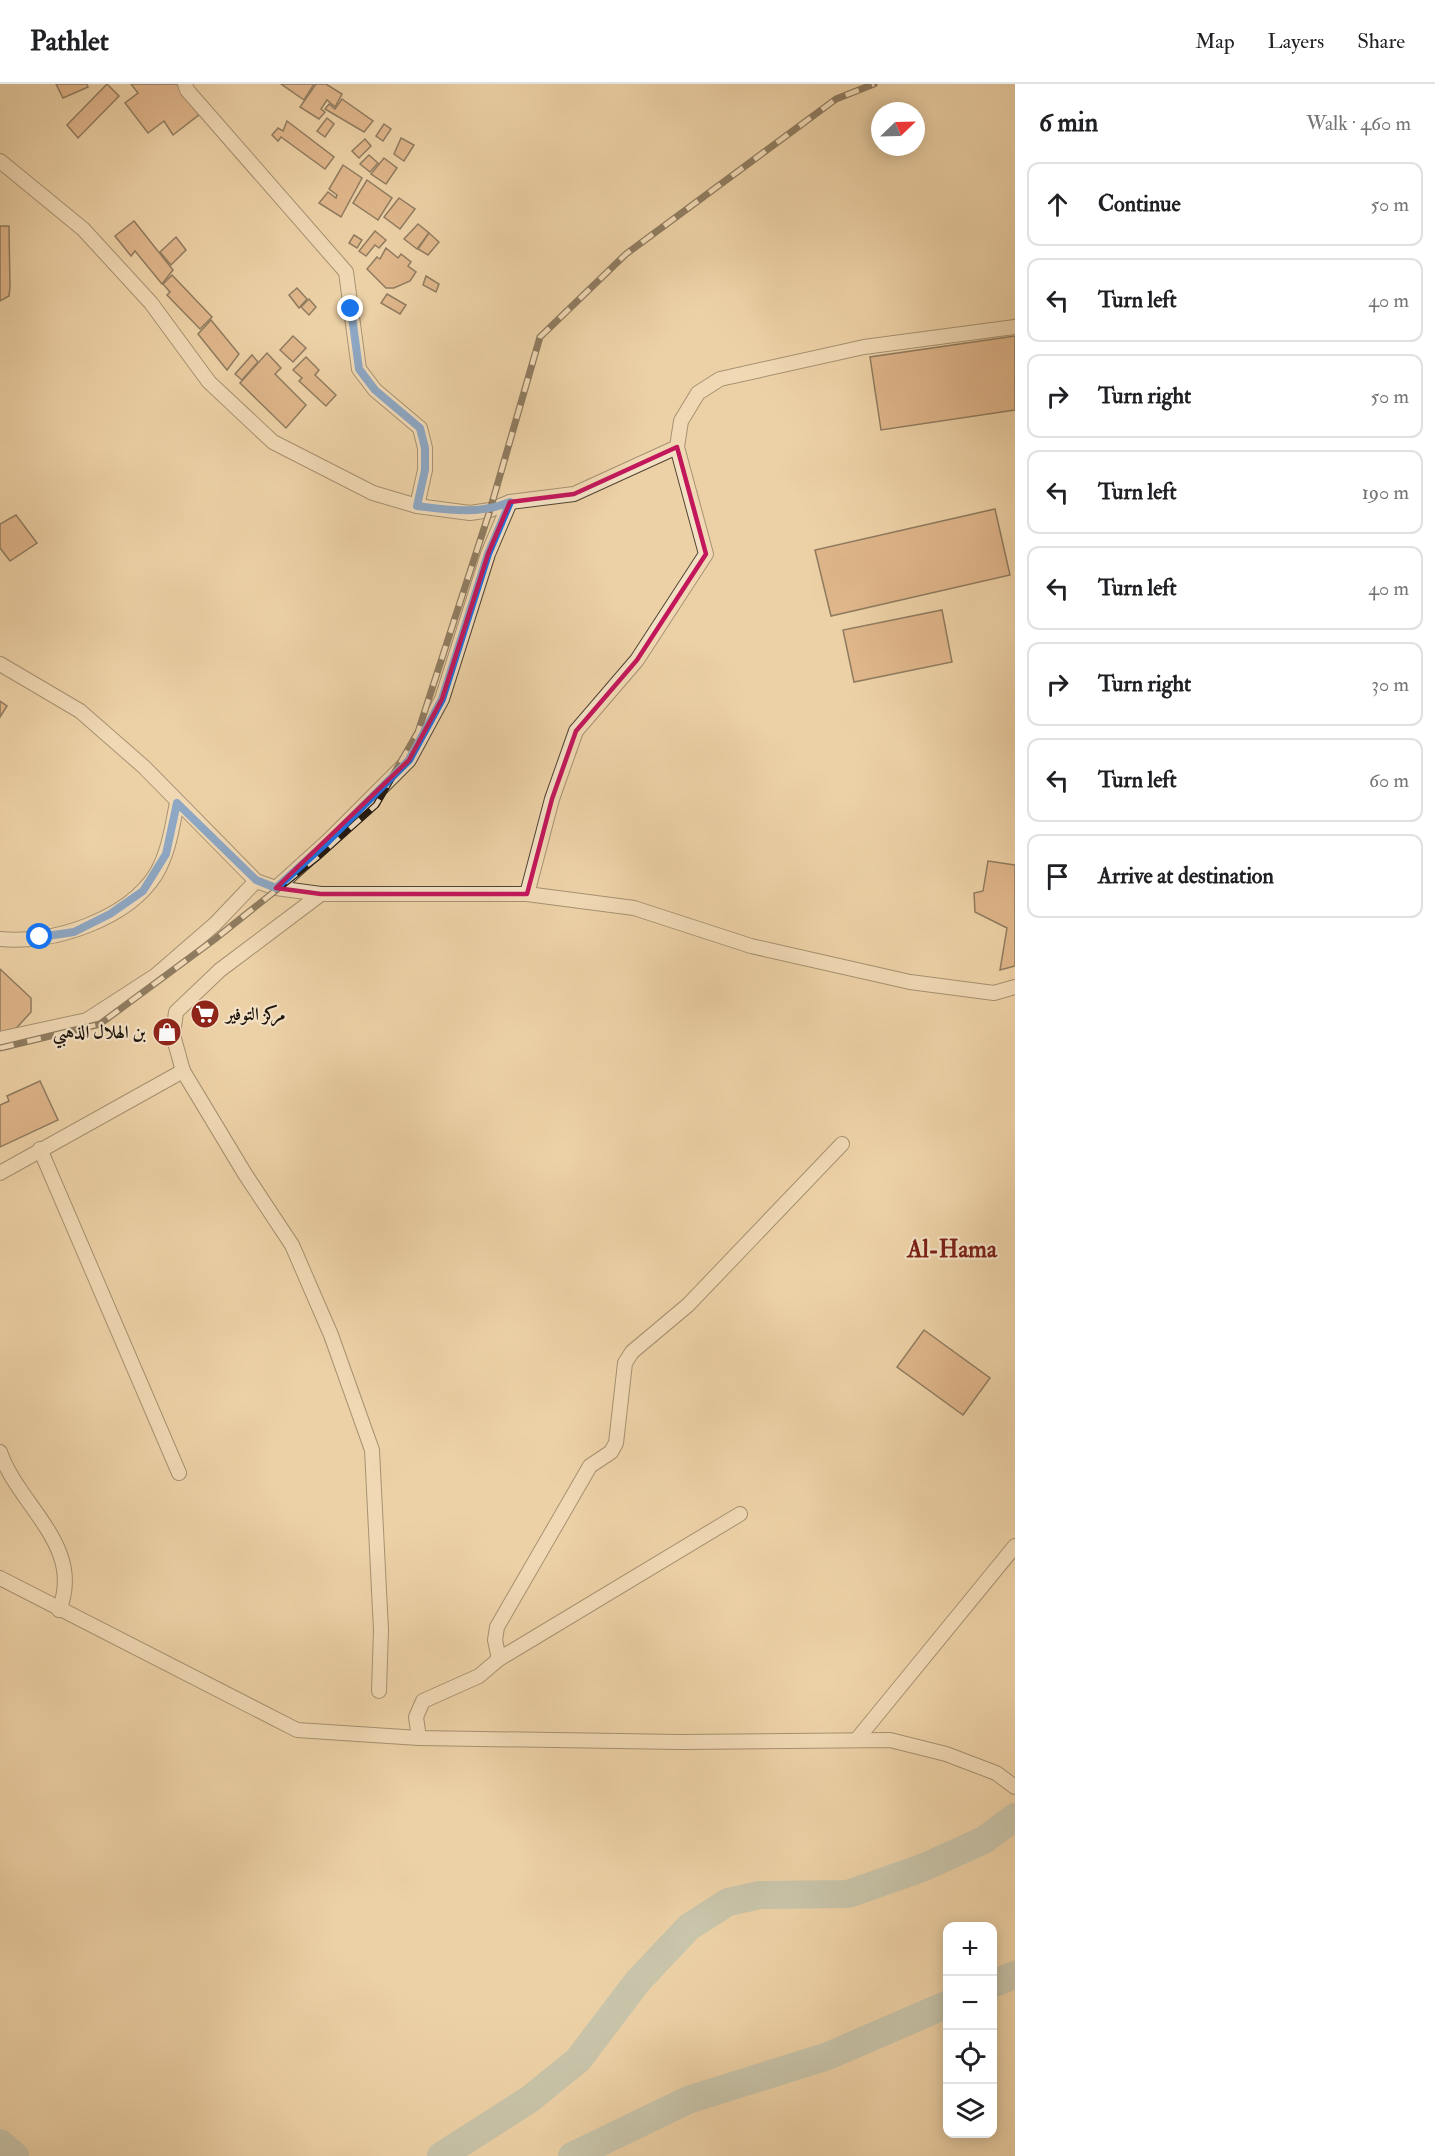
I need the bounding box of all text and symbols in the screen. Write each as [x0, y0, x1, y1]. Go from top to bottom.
text: Pathlet [30, 24, 109, 59]
text: Map [1195, 28, 1235, 55]
text: Layers [1268, 28, 1324, 55]
text: Share [1357, 28, 1405, 55]
north arrow [871, 102, 925, 156]
text: 6 min [1039, 107, 1098, 139]
text: Walk · 460 m [1306, 111, 1411, 136]
icon: ahead [1041, 188, 1074, 221]
text: Continue [1098, 190, 1181, 218]
text: 50 m [1370, 192, 1409, 217]
icon: left [1041, 284, 1074, 317]
text: Turn left [1098, 286, 1177, 314]
text: 40 m [1368, 288, 1409, 313]
route end [337, 295, 363, 321]
icon: right [1041, 380, 1074, 413]
text: Turn right [1098, 382, 1191, 410]
text: 50 m [1370, 384, 1409, 409]
icon: left [1041, 476, 1074, 509]
text: Turn left [1098, 478, 1177, 506]
text: 190 m [1362, 480, 1409, 505]
icon: left [1041, 572, 1074, 605]
text: Turn left [1098, 574, 1177, 602]
text: 40 m [1368, 576, 1409, 601]
icon: right [1041, 668, 1074, 701]
text: Turn right [1098, 670, 1191, 698]
text: 30 m [1371, 672, 1409, 697]
icon: left [1041, 764, 1074, 797]
text: Turn left [1098, 766, 1177, 794]
text: 60 m [1369, 768, 1409, 793]
icon: arrive [1041, 860, 1074, 893]
text: Arrive at destination [1098, 862, 1274, 890]
route start [26, 923, 52, 949]
supermarket icon: مركز التوفير [189, 998, 221, 1030]
place label: مركز التوفير [224, 1003, 286, 1027]
shop icon: بن الهلال الذهبي [151, 1016, 183, 1048]
place label: بن الهلال الذهبي [53, 1021, 147, 1049]
district label: Al-Hama [906, 1234, 998, 1265]
map controls [943, 1922, 997, 2138]
button: + [943, 1922, 997, 1976]
button: − [943, 1976, 997, 2030]
button: locate [943, 2030, 997, 2084]
button: layers [943, 2084, 997, 2138]

